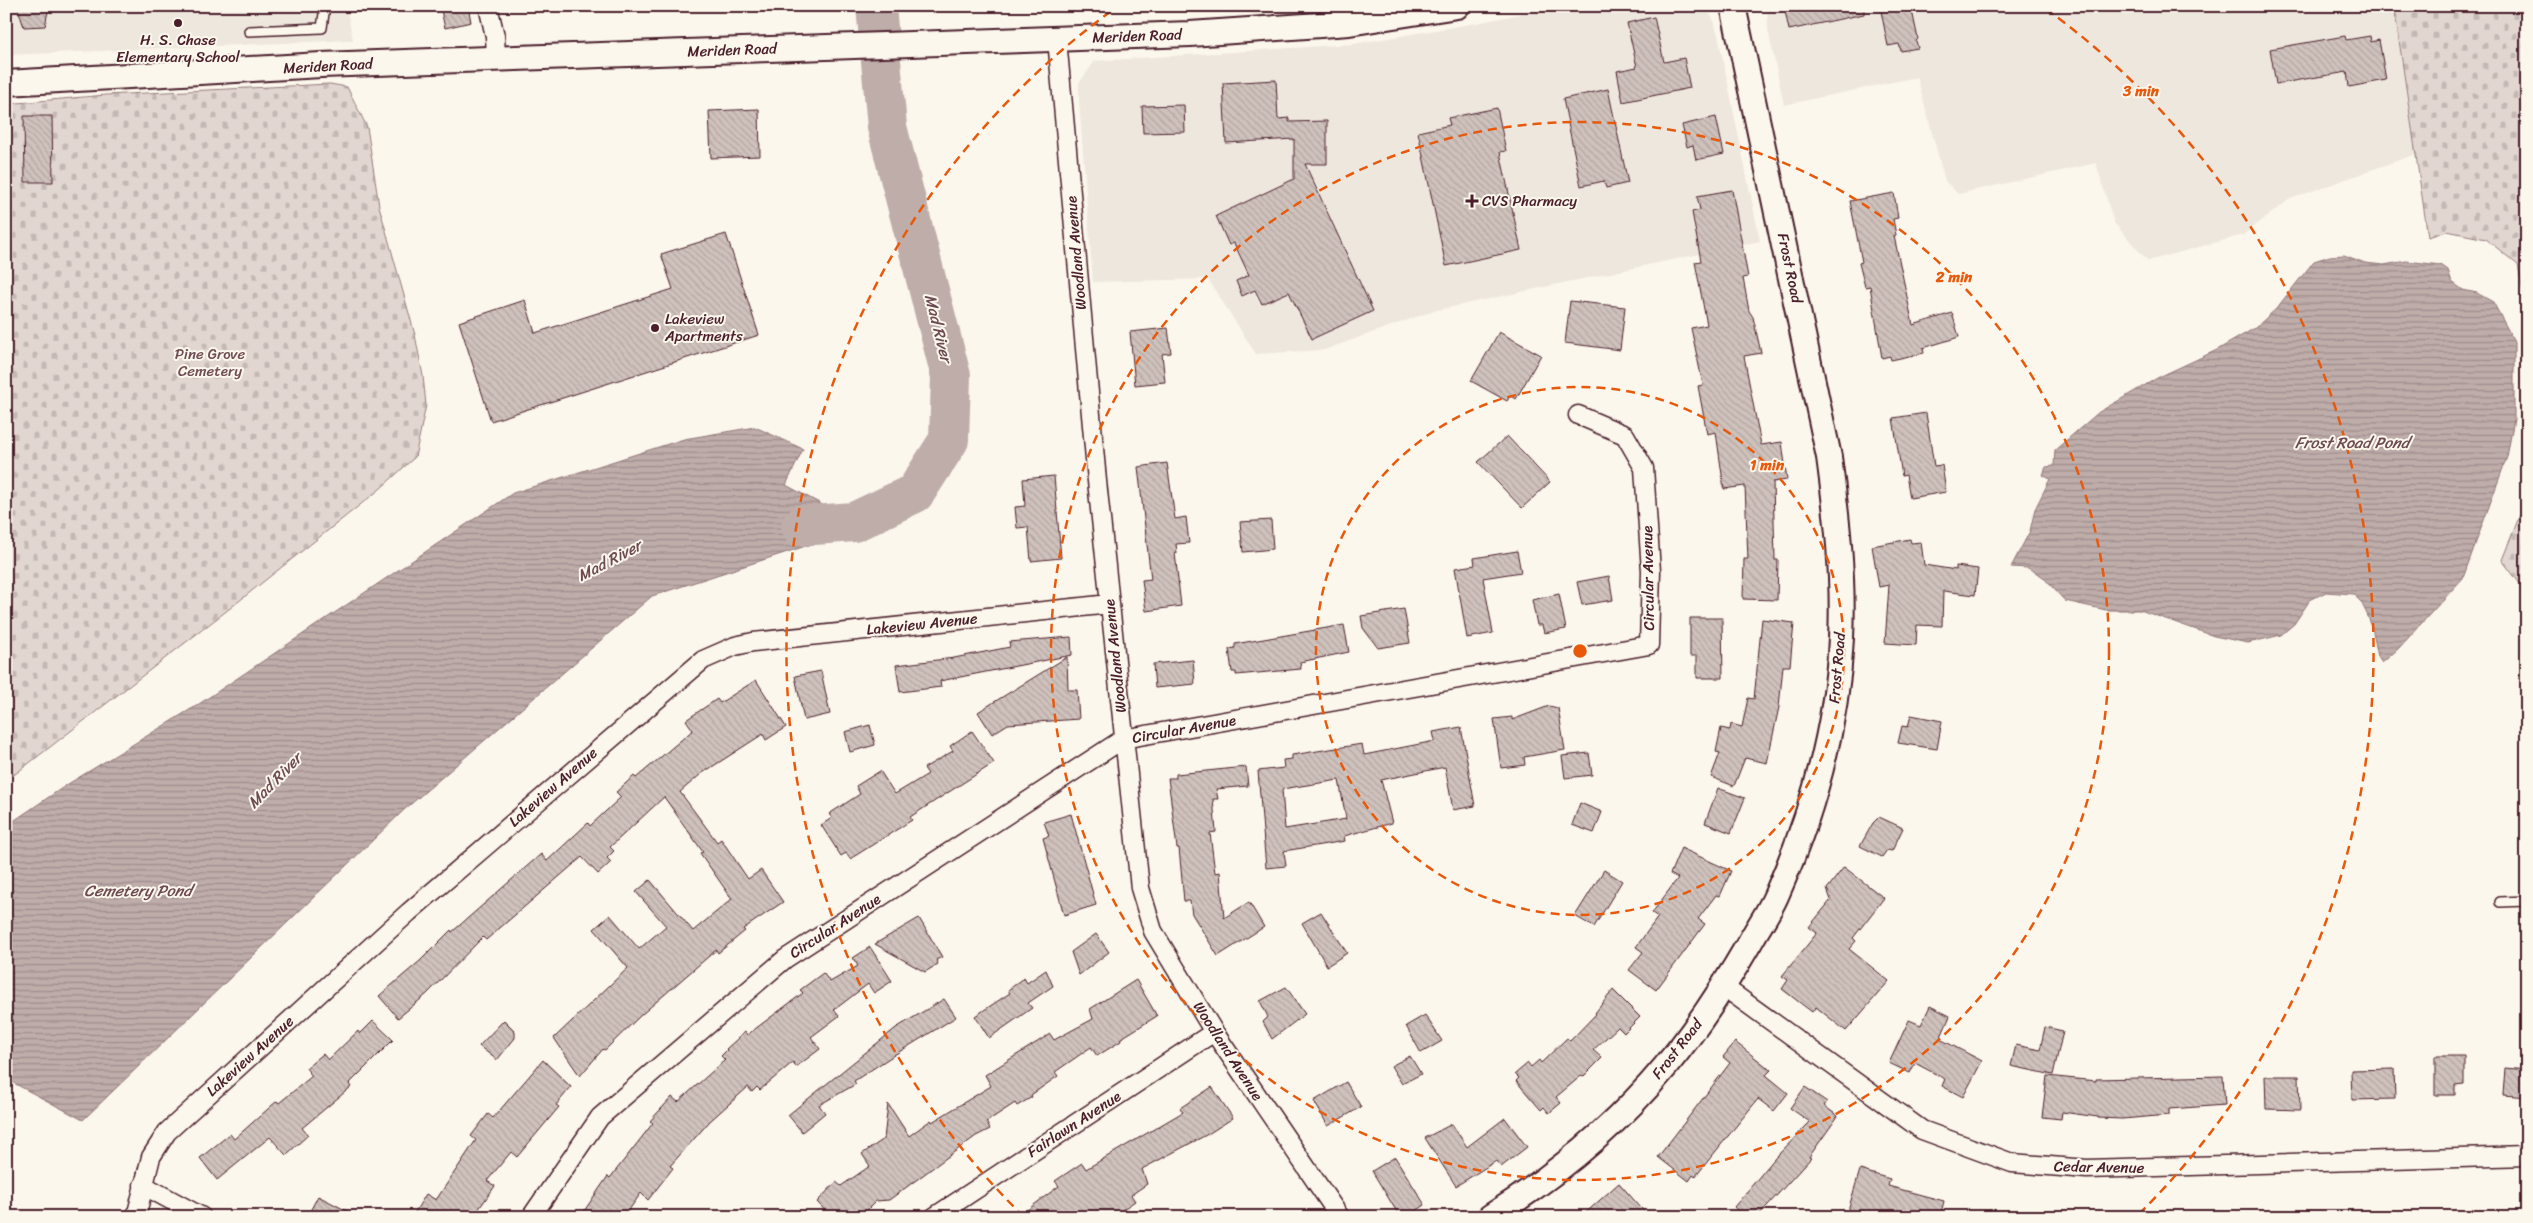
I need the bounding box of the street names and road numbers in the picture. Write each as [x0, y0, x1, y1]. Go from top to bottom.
street label: Meriden Road [1092, 21, 1183, 51]
street label: Meriden Road [687, 35, 778, 65]
street label: Meriden Road [283, 51, 374, 81]
street label: Woodland Avenue [1058, 195, 1094, 311]
street label: Frost Road [1770, 231, 1810, 306]
street label: Circular Avenue [1634, 525, 1662, 631]
street label: Woodland Avenue [1096, 598, 1134, 714]
street label: Lakeview Avenue [865, 605, 979, 643]
street label: Frost Road [1821, 630, 1853, 704]
street label: Circular Avenue [1130, 707, 1238, 751]
street label: Lakeview Avenue [502, 740, 604, 833]
street label: Circular Avenue [784, 887, 886, 965]
street label: Woodland Avenue [1186, 996, 1270, 1106]
street label: Lakeview Avenue [200, 1009, 300, 1103]
street label: Frost Road [1645, 1012, 1710, 1085]
street label: Fairlawn Avenue [1022, 1084, 1126, 1164]
street label: Cedar Avenue [2054, 1153, 2145, 1181]

